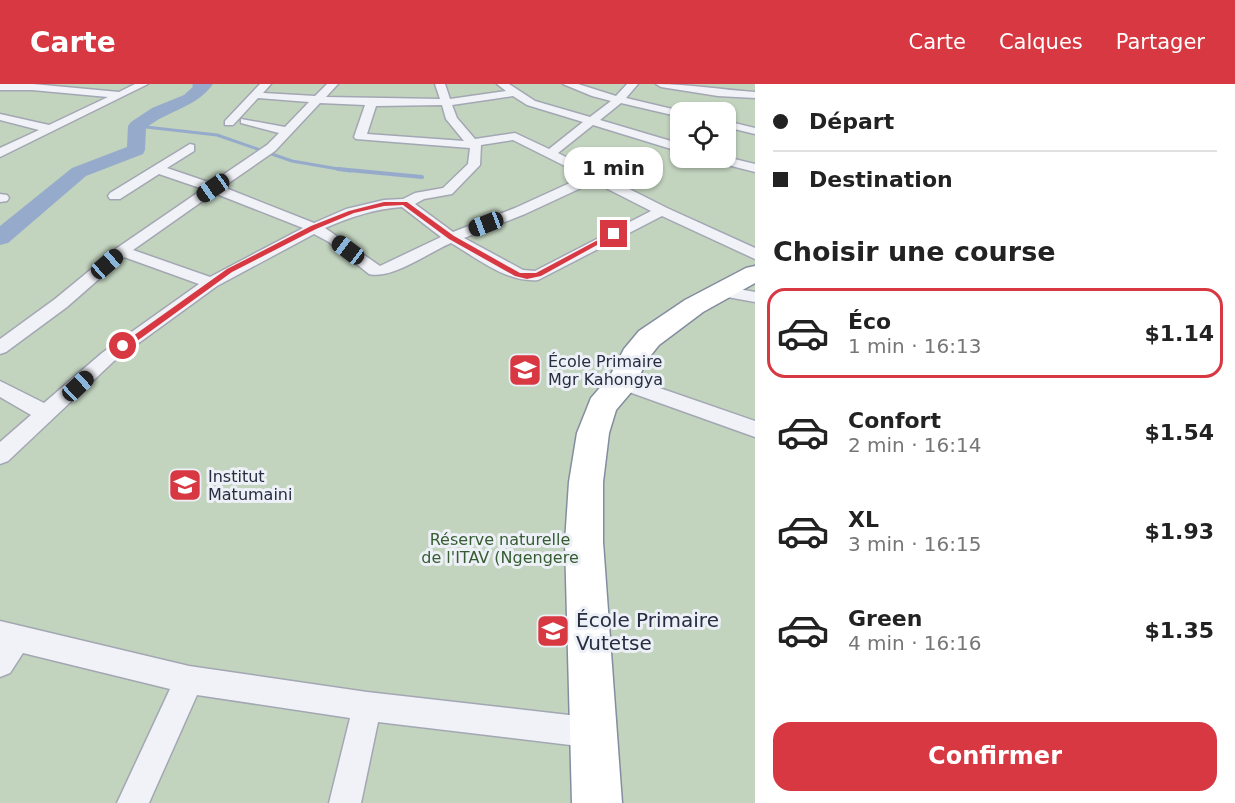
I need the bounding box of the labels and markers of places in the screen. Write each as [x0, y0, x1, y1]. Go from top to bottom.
school or university icon: École Primaire Mgr Kahongya [507, 352, 543, 388]
place label: École Primaire Mgr Kahongya [548, 352, 663, 389]
school or university icon: Institut Matumaini [167, 467, 203, 503]
place label: Institut Matumaini [208, 467, 292, 504]
place label: École Primaire Vutetse [576, 608, 719, 655]
school or university icon: École Primaire Vutetse [535, 613, 571, 649]

